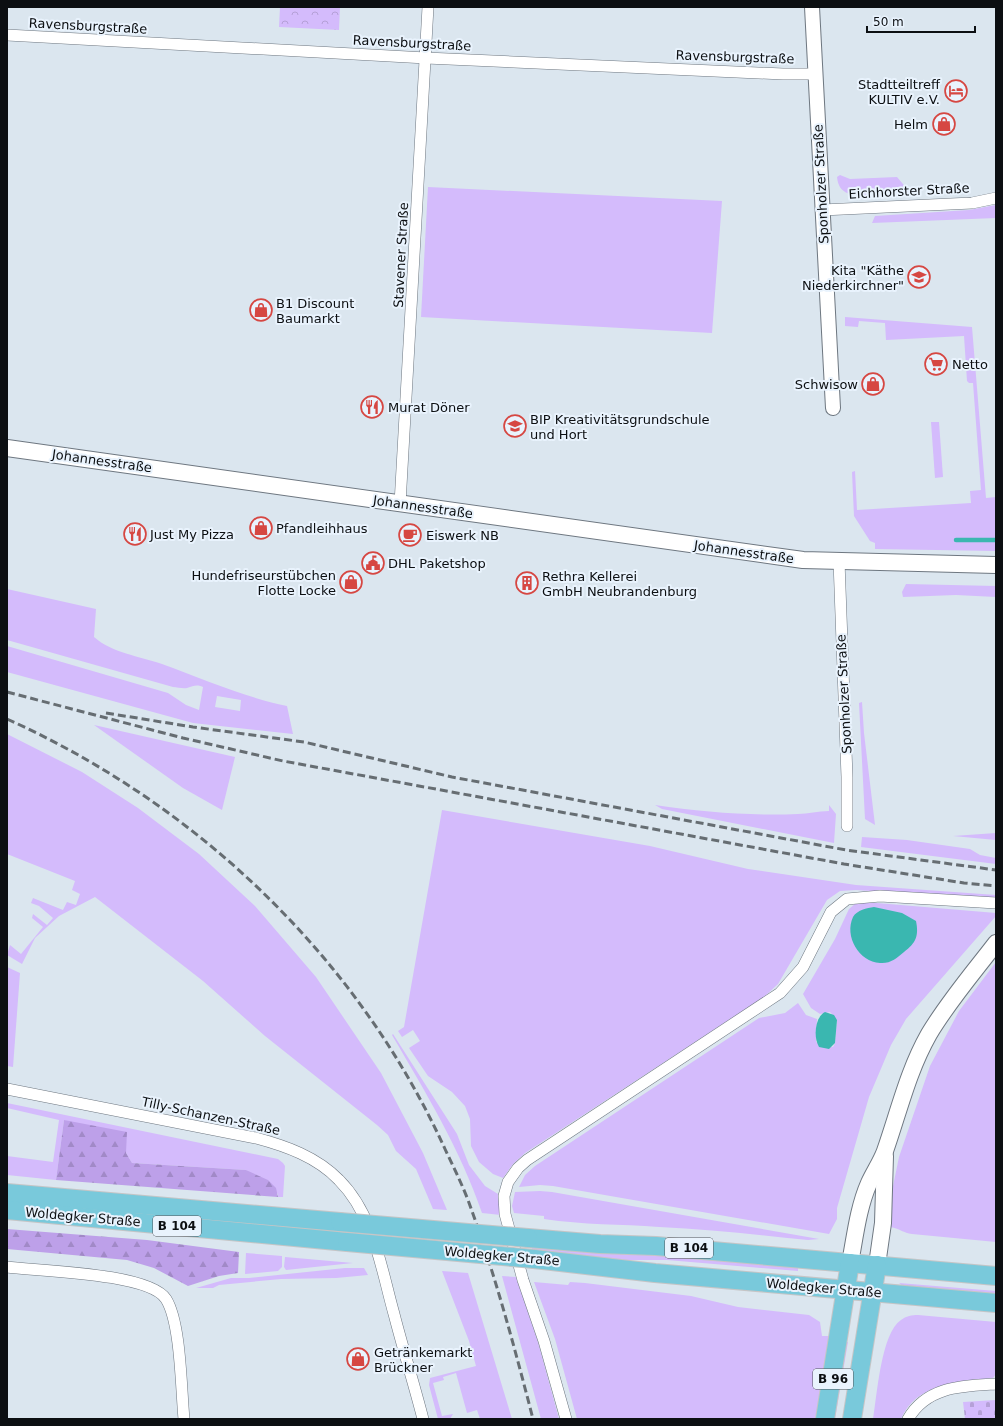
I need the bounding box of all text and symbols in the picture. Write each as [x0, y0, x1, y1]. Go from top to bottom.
scale bar [867, 8, 975, 34]
street label: Ravensburgstraße [28, 15, 148, 37]
text: 50 m [873, 15, 904, 29]
street label: Ravensburgstraße [352, 32, 472, 54]
street label: Ravensburgstraße [675, 47, 795, 67]
place label: Stadtteiltreff KULTIV e.V. [858, 77, 941, 107]
hotel icon: Stadtteiltreff KULTIV e.V. [943, 78, 969, 104]
shop icon: Helm [931, 111, 957, 137]
place label: Helm [894, 117, 928, 132]
street label: Sponholzer Straße [810, 124, 832, 244]
street label: Eichhorster Straße [848, 180, 970, 202]
street label: Stavener Straße [391, 202, 411, 308]
place label: Kita "Käthe Niederkirchner" [802, 263, 904, 293]
school or university icon: Kita "Käthe Niederkirchner" [906, 264, 932, 290]
place label: B1 Discount Baumarkt [276, 296, 354, 326]
shop icon: B1 Discount Baumarkt [248, 297, 274, 323]
supermarket icon: Netto [923, 351, 949, 377]
place label: Netto [952, 357, 988, 372]
shop icon: Schwisow [860, 371, 886, 397]
place label: Schwisow [795, 377, 858, 392]
restaurant icon: Murat Döner [359, 394, 385, 420]
place label: Murat Döner [388, 400, 470, 415]
place label: BIP Kreativitätsgrundschule und Hort [530, 412, 710, 442]
school or university icon: BIP Kreativitätsgrundschule und Hort [502, 413, 528, 439]
street label: Johannesstraße [50, 446, 153, 475]
street label: Johannesstraße [371, 492, 474, 521]
shop icon: Pfandleihhaus [248, 515, 274, 541]
restaurant icon: Just My Pizza [122, 521, 148, 547]
place label: Pfandleihhaus [276, 521, 368, 536]
cafe icon: Eiswerk NB [397, 522, 423, 548]
place label: Just My Pizza [149, 527, 234, 542]
place label: Eiswerk NB [426, 528, 499, 543]
street label: Johannesstraße [692, 537, 795, 566]
public building icon: DHL Paketshop [360, 550, 386, 576]
place label: DHL Paketshop [388, 556, 486, 571]
place label: Hundefriseurstübchen Flotte Locke [192, 568, 336, 598]
shop icon: Hundefriseurstübchen Flotte Locke [338, 569, 364, 595]
place label: Rethra Kellerei GmbH Neubrandenburg [542, 569, 697, 599]
building icon: Rethra Kellerei GmbH Neubrandenburg [514, 570, 540, 596]
street label: Sponholzer Straße [833, 634, 855, 754]
street label: Tilly-Schanzen-Straße [140, 1094, 282, 1138]
street label: Woldegker Straße [25, 1204, 141, 1230]
road number: B 104 [153, 1216, 201, 1236]
road number: B 104 [665, 1238, 713, 1258]
street label: Woldegker Straße [444, 1243, 560, 1269]
street label: Woldegker Straße [766, 1275, 882, 1301]
place label: Getränkemarkt Brückner [374, 1345, 472, 1375]
shop icon: Getränkemarkt Brückner [345, 1346, 371, 1372]
road number: B 96 [813, 1369, 853, 1389]

